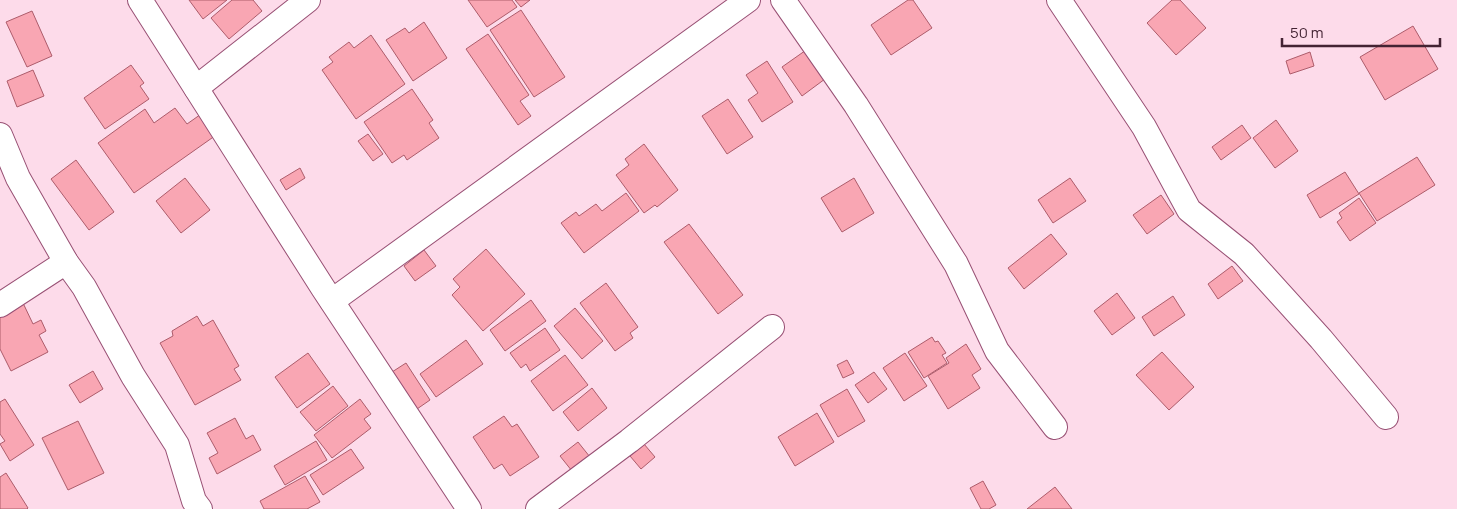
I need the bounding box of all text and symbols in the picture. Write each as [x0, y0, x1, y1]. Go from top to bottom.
scale bar [1282, 15, 1440, 47]
text: 50 m [1290, 22, 1324, 43]

